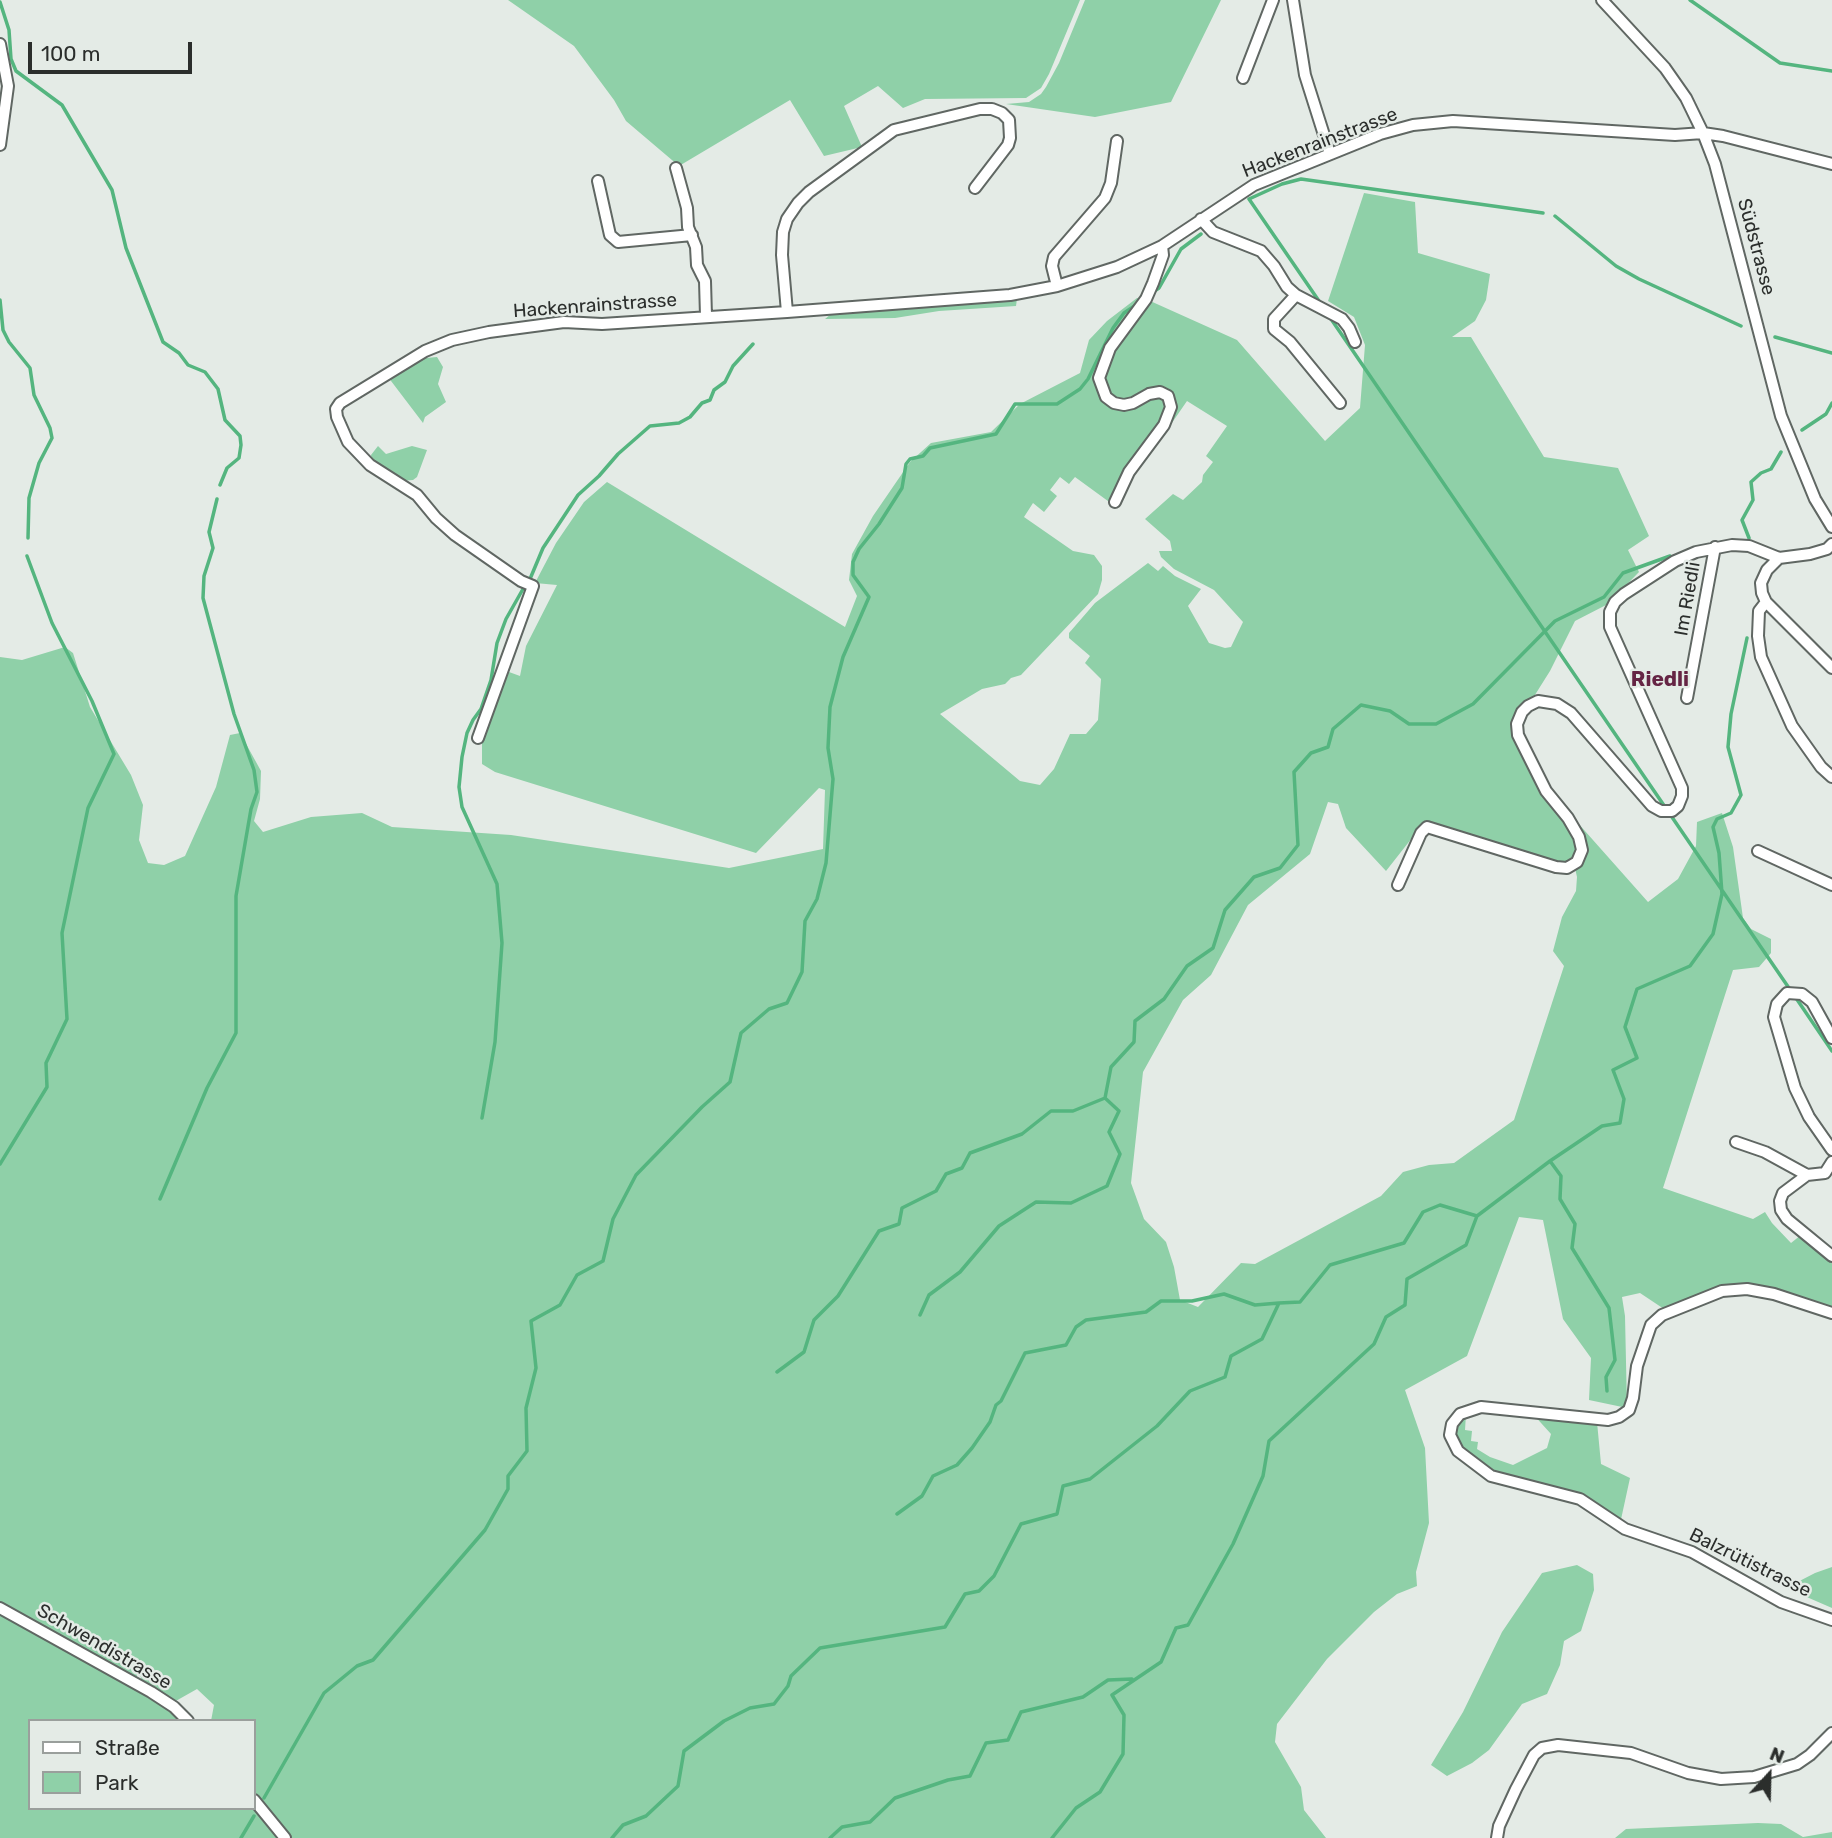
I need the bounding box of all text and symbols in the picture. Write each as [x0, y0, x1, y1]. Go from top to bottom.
scale bar [32, 28, 196, 72]
text: 100 m [41, 41, 100, 66]
street label: Hackenrainstrasse [1239, 103, 1401, 183]
street label: Südstrasse [1732, 196, 1780, 298]
street label: Hackenrainstrasse [512, 289, 678, 323]
street label: Im Riedli [1670, 560, 1706, 638]
district label: Riedli [1631, 667, 1689, 693]
street label: Balzrütistrasse [1685, 1524, 1815, 1602]
street label: Schwendistrasse [33, 1599, 175, 1695]
legend [28, 1719, 256, 1810]
text: Straße [95, 1735, 160, 1760]
north arrow [1734, 1740, 1804, 1810]
text: N [1766, 1742, 1788, 1768]
text: Park [95, 1770, 139, 1795]

